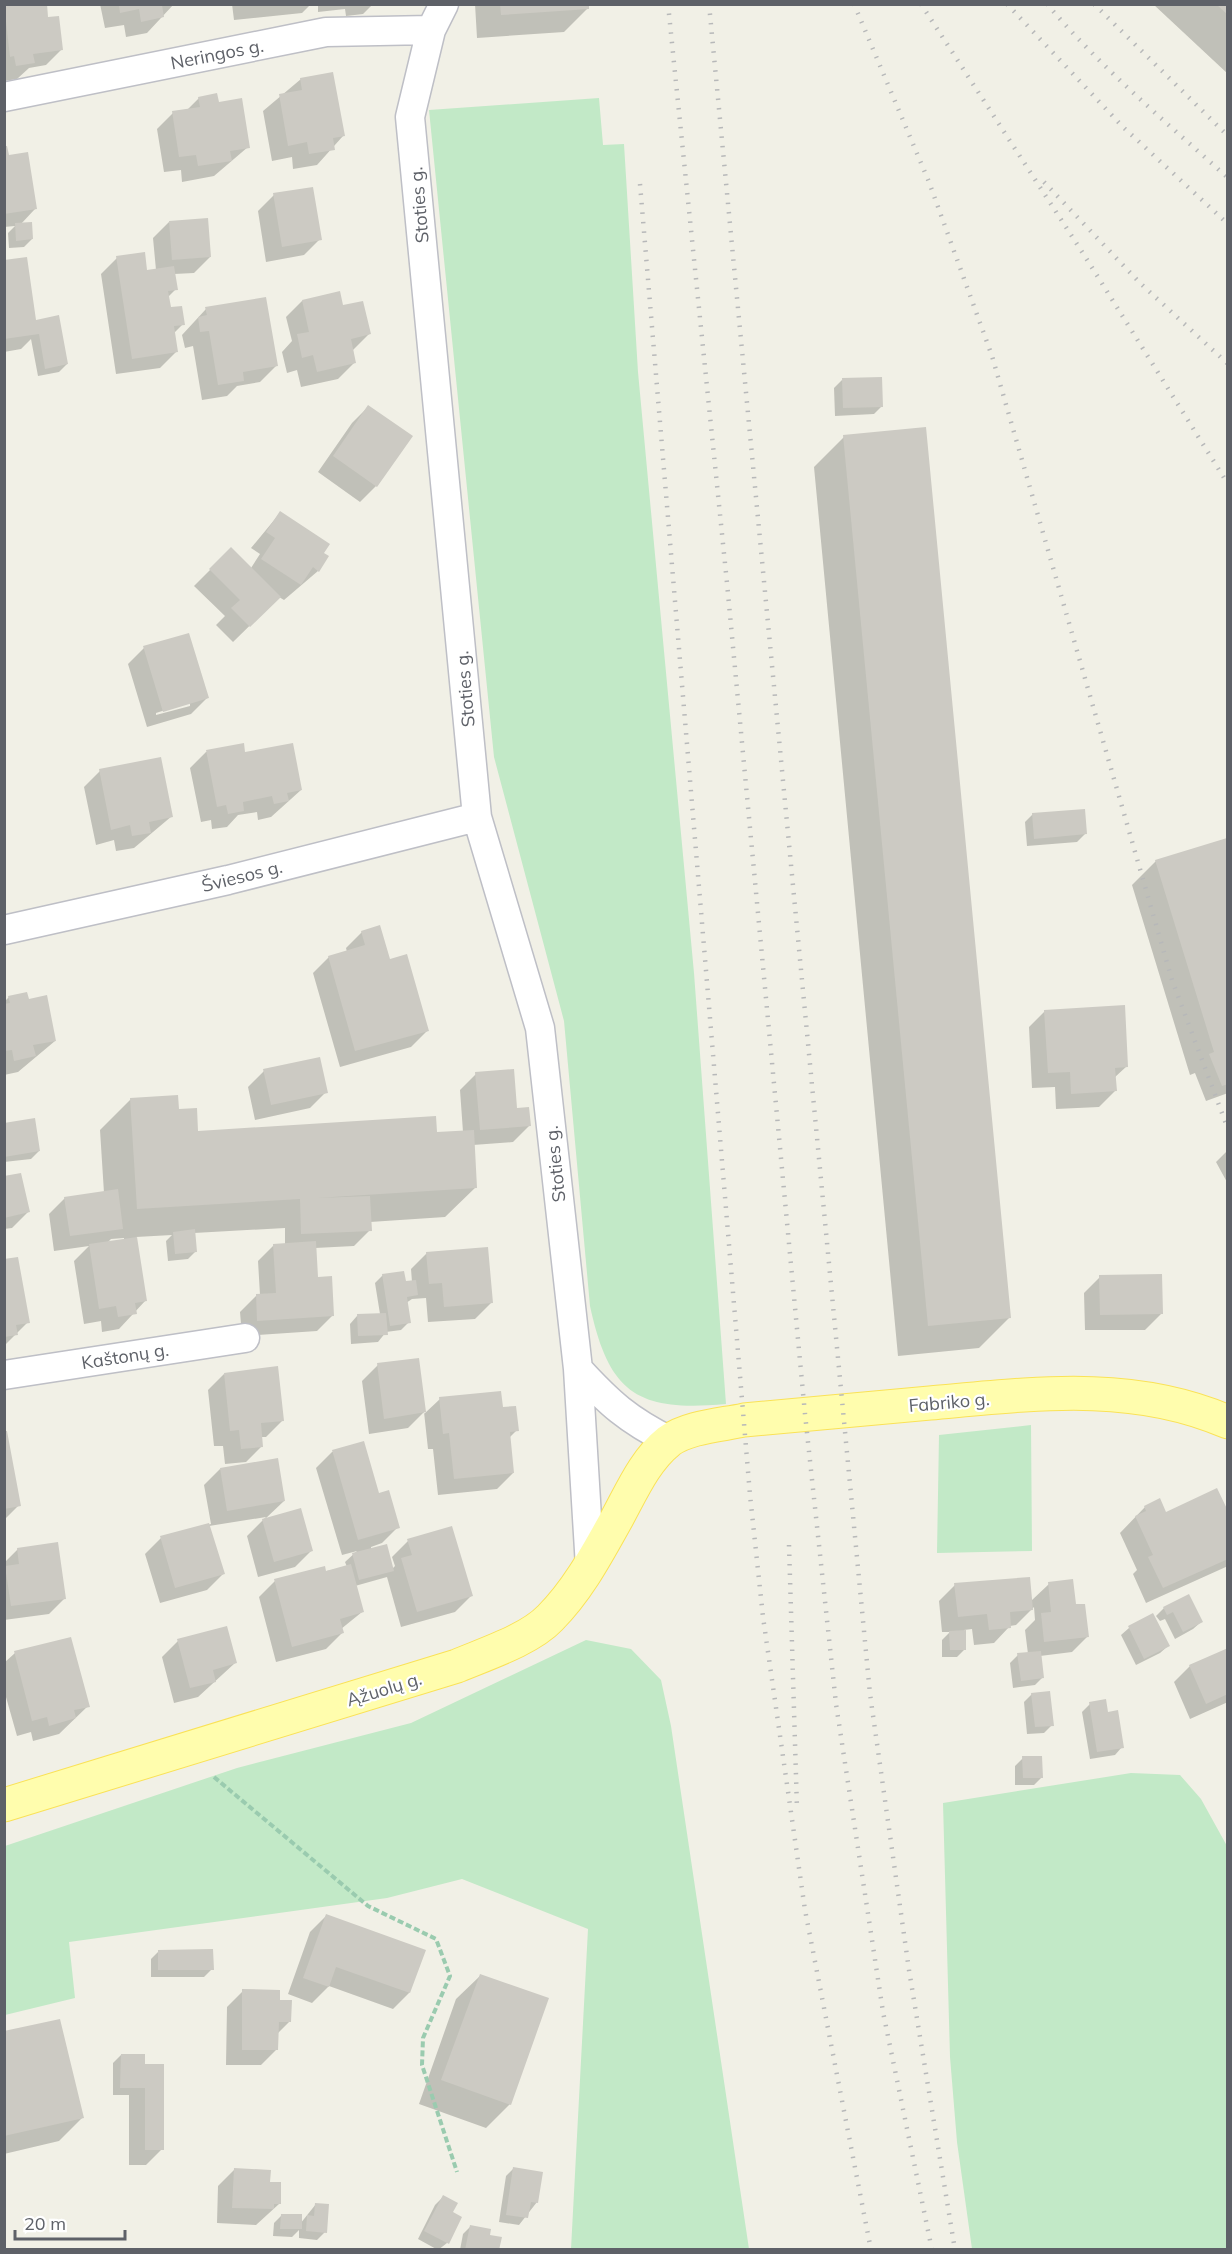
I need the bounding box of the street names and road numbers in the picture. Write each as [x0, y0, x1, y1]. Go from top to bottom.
street label: Neringos g. [169, 34, 265, 74]
street label: Stoties g. [404, 166, 434, 244]
street label: Stoties g. [450, 650, 480, 728]
street label: Šviesos g. [199, 855, 285, 897]
street label: Stoties g. [540, 1125, 570, 1203]
street label: Kaštonų g. [80, 1338, 170, 1374]
street label: Fabriko g. [908, 1387, 990, 1417]
street label: Ąžuolų g. [344, 1667, 424, 1711]

